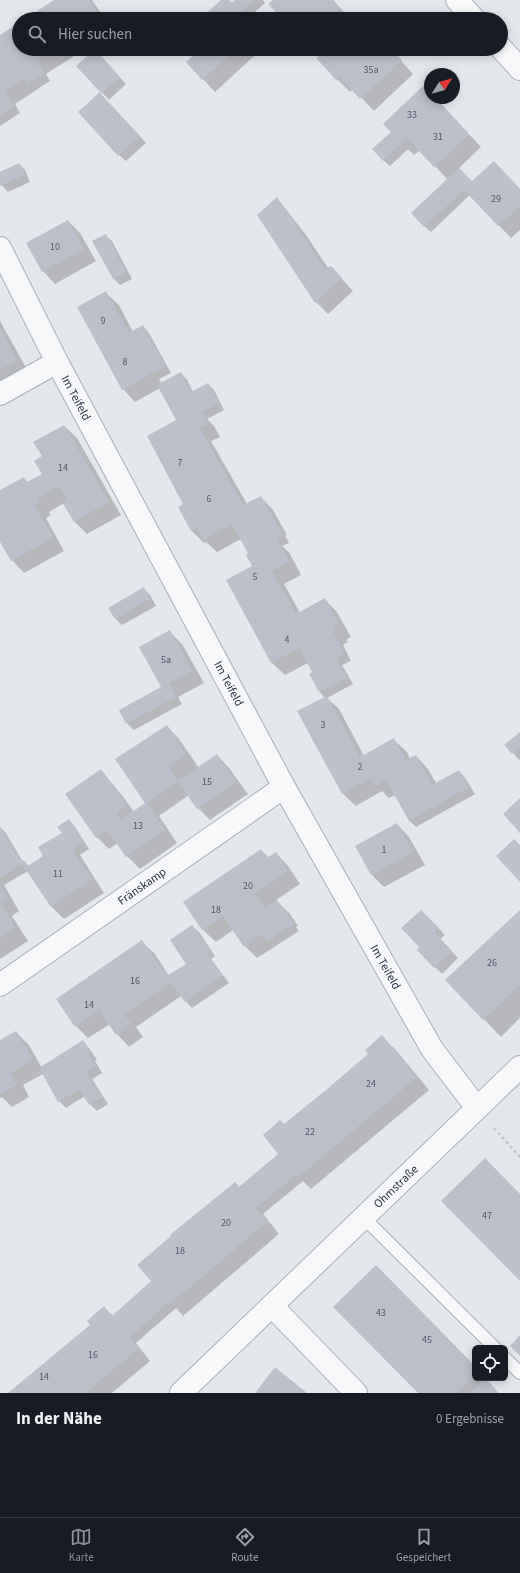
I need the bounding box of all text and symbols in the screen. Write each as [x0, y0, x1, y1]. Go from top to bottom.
search box [12, 12, 508, 56]
icon: search [26, 23, 48, 45]
text: Hier suchen [58, 24, 132, 45]
house number: 35a [364, 63, 378, 77]
north arrow [424, 68, 460, 104]
house number: 33 [407, 108, 417, 122]
house number: 31 [433, 130, 443, 144]
house number: 29 [491, 192, 501, 206]
house number: 10 [50, 240, 60, 254]
house number: 9 [101, 314, 106, 328]
house number: 8 [123, 355, 128, 369]
street label: Im Teifeld [57, 372, 95, 424]
house number: 7 [178, 456, 183, 470]
house number: 14 [58, 461, 68, 475]
house number: 6 [207, 492, 212, 506]
house number: 5 [253, 570, 258, 584]
house number: 4 [285, 633, 290, 647]
house number: 5a [161, 653, 171, 667]
street label: Im Teifeld [209, 658, 247, 709]
house number: 3 [321, 718, 326, 732]
house number: 2 [358, 760, 363, 774]
house number: 15 [202, 775, 212, 789]
house number: 13 [133, 819, 143, 833]
house number: 1 [382, 843, 387, 857]
street label: Fränskamp [114, 863, 170, 909]
house number: 11 [53, 867, 63, 881]
house number: 20 [243, 879, 253, 893]
house number: 18 [211, 903, 221, 917]
street label: Im Teifeld [366, 942, 405, 993]
house number: 26 [487, 956, 497, 970]
house number: 16 [130, 974, 140, 988]
house number: 14 [84, 998, 94, 1012]
house number: 24 [366, 1077, 376, 1091]
house number: 22 [305, 1125, 315, 1139]
street label: Ohmstraße [370, 1161, 422, 1212]
house number: 47 [482, 1209, 492, 1223]
house number: 20 [221, 1216, 231, 1230]
house number: 18 [175, 1244, 185, 1258]
house number: 43 [376, 1306, 386, 1320]
house number: 45 [422, 1333, 432, 1347]
map controls [472, 1345, 508, 1381]
button: locate [472, 1345, 508, 1381]
house number: 16 [88, 1348, 98, 1362]
house number: 14 [39, 1370, 49, 1384]
text: In der Nähe [16, 1407, 102, 1431]
text: 0 Ergebnisse [436, 1410, 504, 1428]
tab: Karte [69, 1526, 94, 1565]
tab: Route [231, 1526, 258, 1565]
tab: Gespeichert [396, 1526, 451, 1565]

